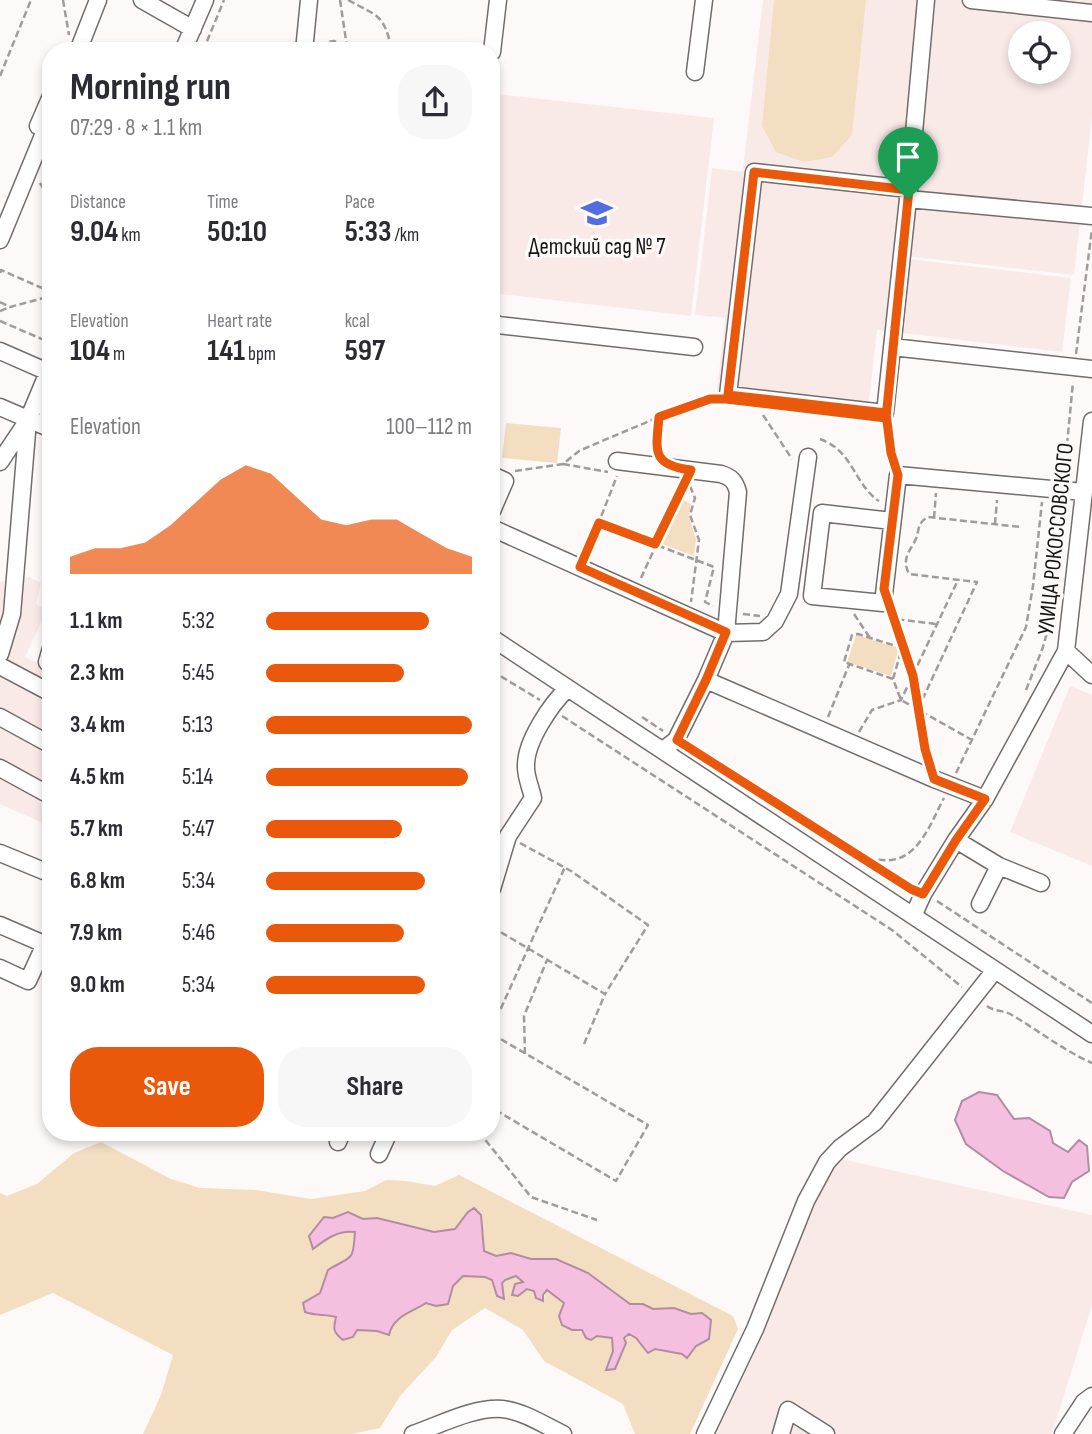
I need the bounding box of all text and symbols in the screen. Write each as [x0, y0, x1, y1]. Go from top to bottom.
map controls [1008, 21, 1071, 84]
button: locate [1008, 21, 1071, 84]
text: Morning run [70, 65, 231, 110]
button: share [398, 65, 472, 139]
text: 07:29 · 8 × 1.1 km [70, 114, 202, 142]
pin [878, 127, 938, 199]
icon: arrive [889, 138, 927, 176]
text: Distance [70, 191, 126, 214]
text: Time [207, 191, 238, 214]
text: Pace [345, 191, 375, 214]
school or university icon: Детский сад № 7 [580, 196, 614, 230]
text: 9.04 [70, 214, 118, 250]
text: 50:10 [207, 214, 267, 250]
text: 5:33 [345, 214, 391, 250]
text: km [118, 224, 141, 247]
text: /km [391, 224, 419, 247]
place label: Детский сад № 7 [529, 233, 665, 261]
text: Elevation [70, 310, 129, 333]
text: Heart rate [207, 310, 272, 333]
text: kcal [345, 310, 370, 333]
text: 104 [70, 333, 110, 369]
text: 141 [207, 333, 245, 369]
text: 597 [345, 333, 385, 369]
text: m [110, 343, 125, 366]
text: bpm [245, 343, 276, 366]
text: Elevation [70, 413, 141, 441]
text: 100–112 m [386, 413, 472, 441]
street label: УЛИЦА РОКОССОВСКОГО [1032, 441, 1080, 637]
text: 1.1 km [70, 607, 123, 635]
text: 5:32 [182, 607, 215, 635]
text: 2.3 km [70, 659, 124, 687]
text: 5:45 [182, 659, 214, 687]
text: 3.4 km [70, 711, 125, 739]
text: 5:13 [182, 711, 213, 739]
text: 4.5 km [70, 763, 125, 791]
text: 5:14 [182, 763, 213, 791]
text: 5.7 km [70, 815, 123, 843]
text: 5:47 [182, 815, 214, 843]
text: 6.8 km [70, 867, 125, 895]
text: 5:34 [182, 867, 215, 895]
text: 7.9 km [70, 919, 122, 947]
text: 5:46 [182, 919, 215, 947]
text: 9.0 km [70, 971, 125, 999]
text: 5:34 [182, 971, 215, 999]
button: Save [70, 1047, 264, 1127]
button: Share [278, 1047, 472, 1127]

